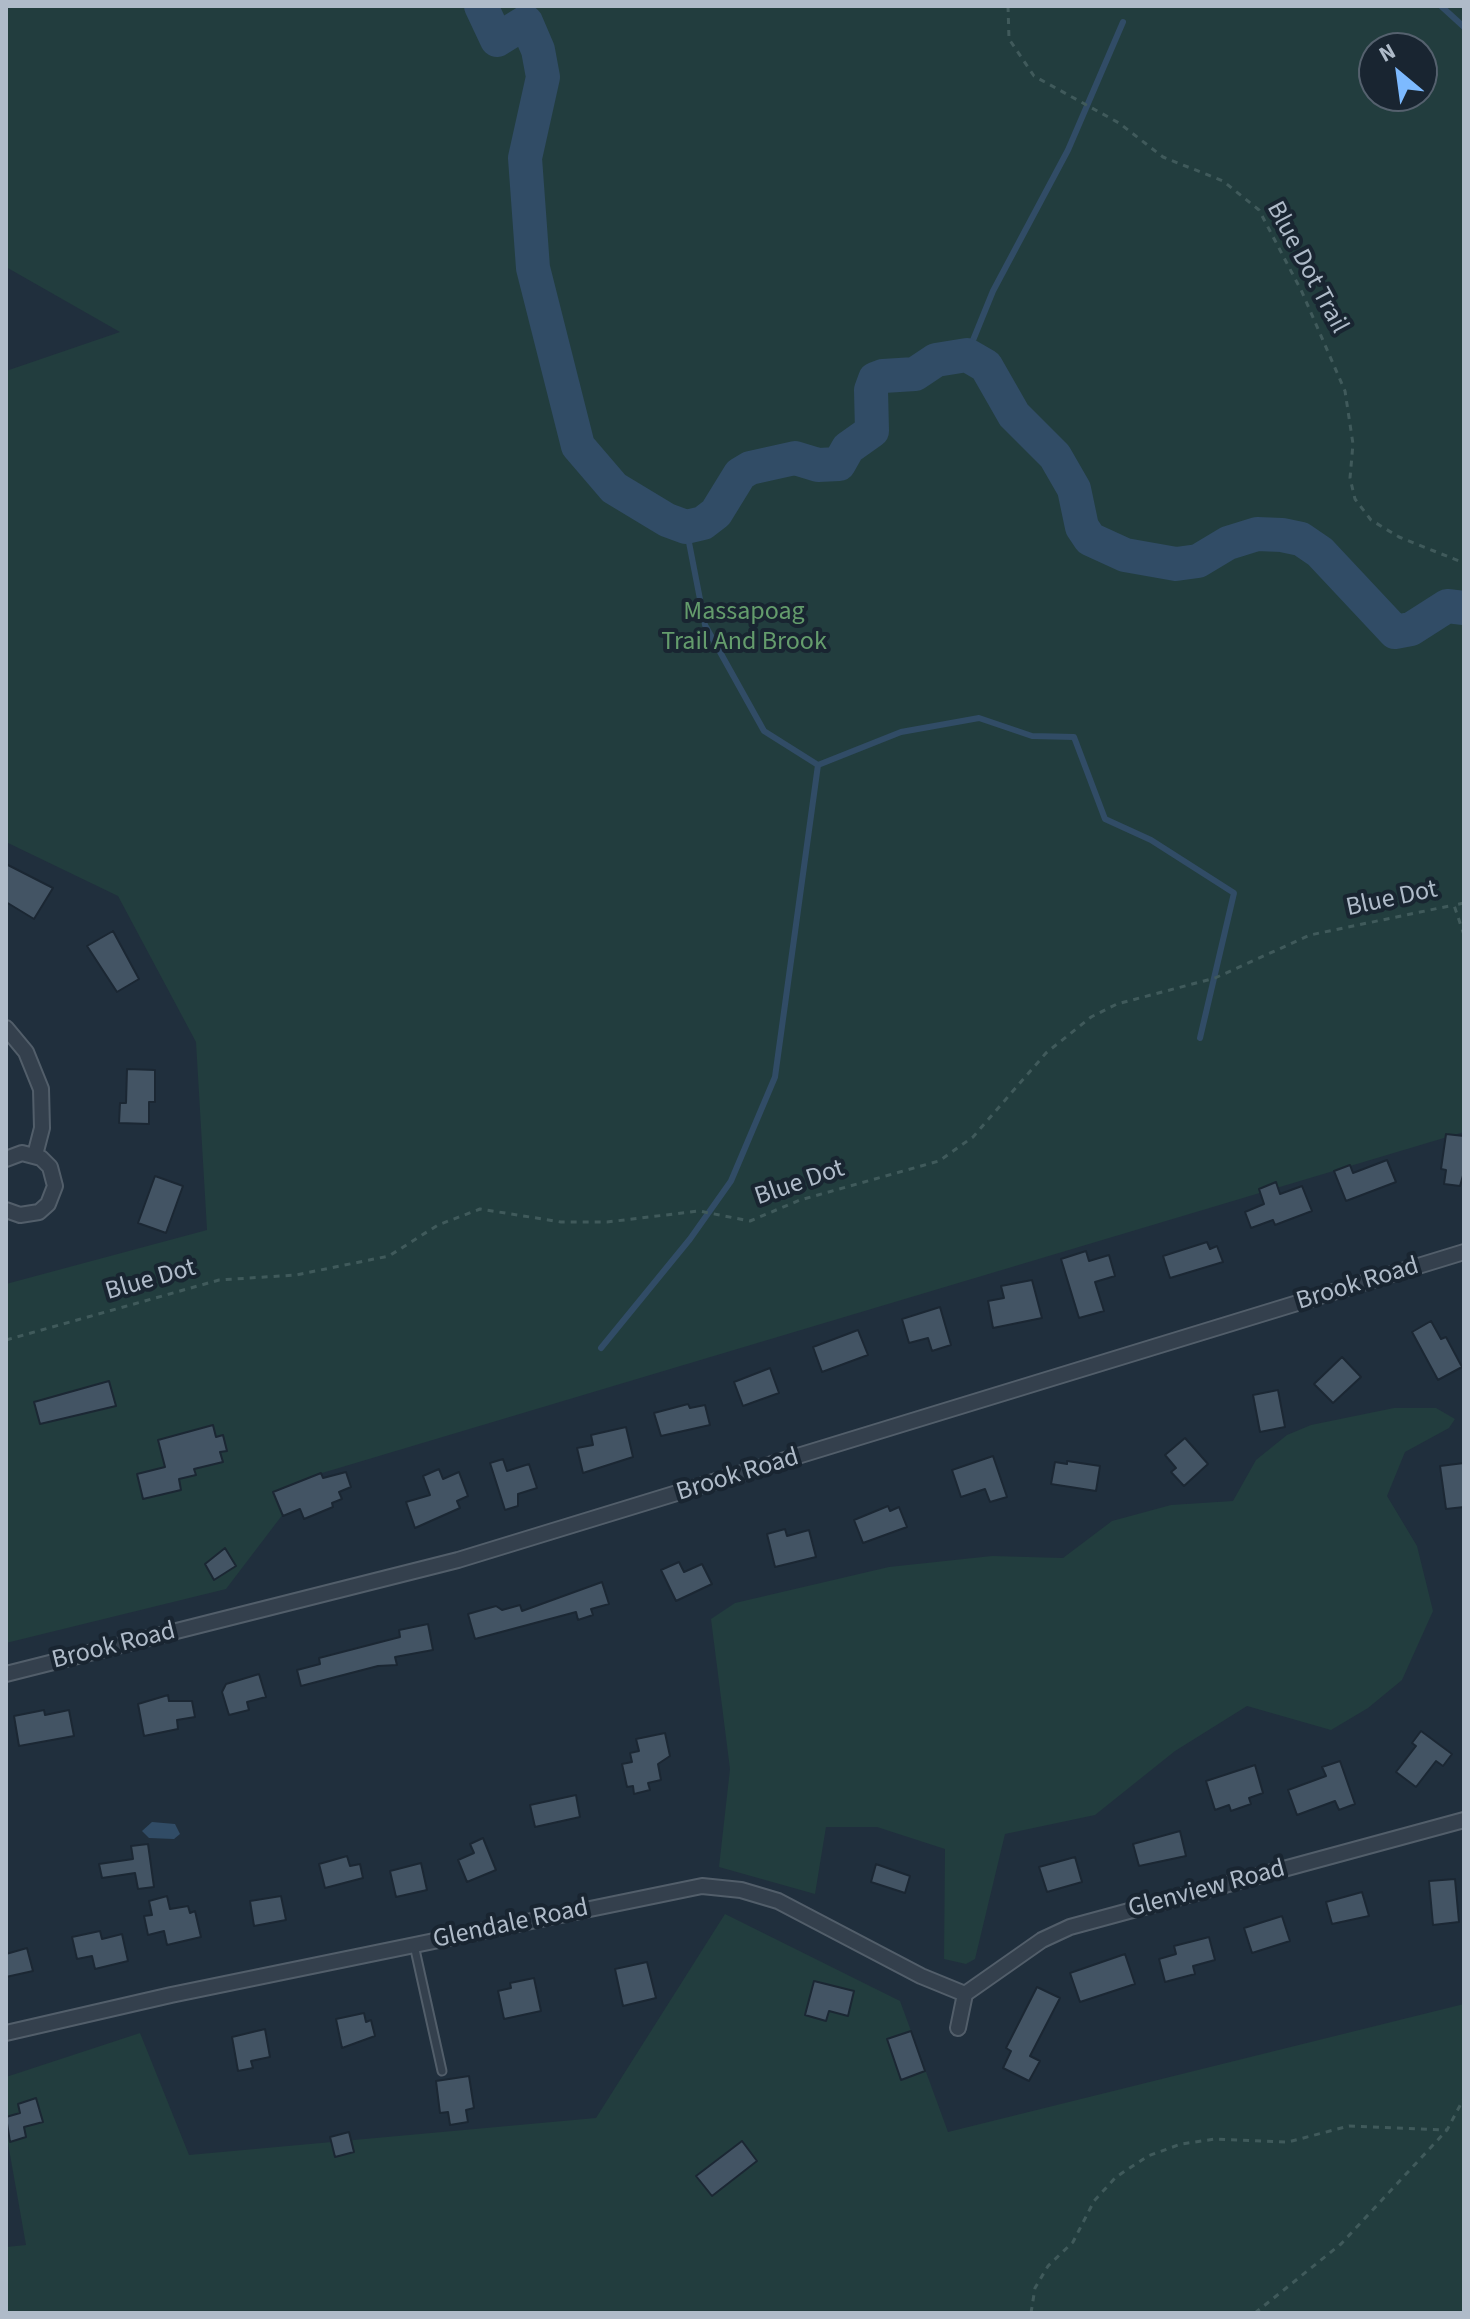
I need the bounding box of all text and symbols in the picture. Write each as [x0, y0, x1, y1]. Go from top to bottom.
north arrow [1358, 32, 1438, 112]
text: N [1373, 35, 1401, 70]
street label: Blue Dot Trail [1258, 197, 1354, 339]
park label: Massapoag Trail And Brook [661, 597, 827, 658]
street label: Blue Dot [1343, 875, 1441, 925]
street label: Blue Dot [751, 1154, 849, 1214]
street label: Brook Road [1293, 1252, 1423, 1318]
street label: Blue Dot [102, 1253, 200, 1309]
street label: Brook Road [673, 1443, 803, 1509]
street label: Brook Road [49, 1617, 179, 1677]
street label: Glenview Road [1125, 1854, 1289, 1926]
street label: Glendale Road [431, 1893, 591, 1957]

